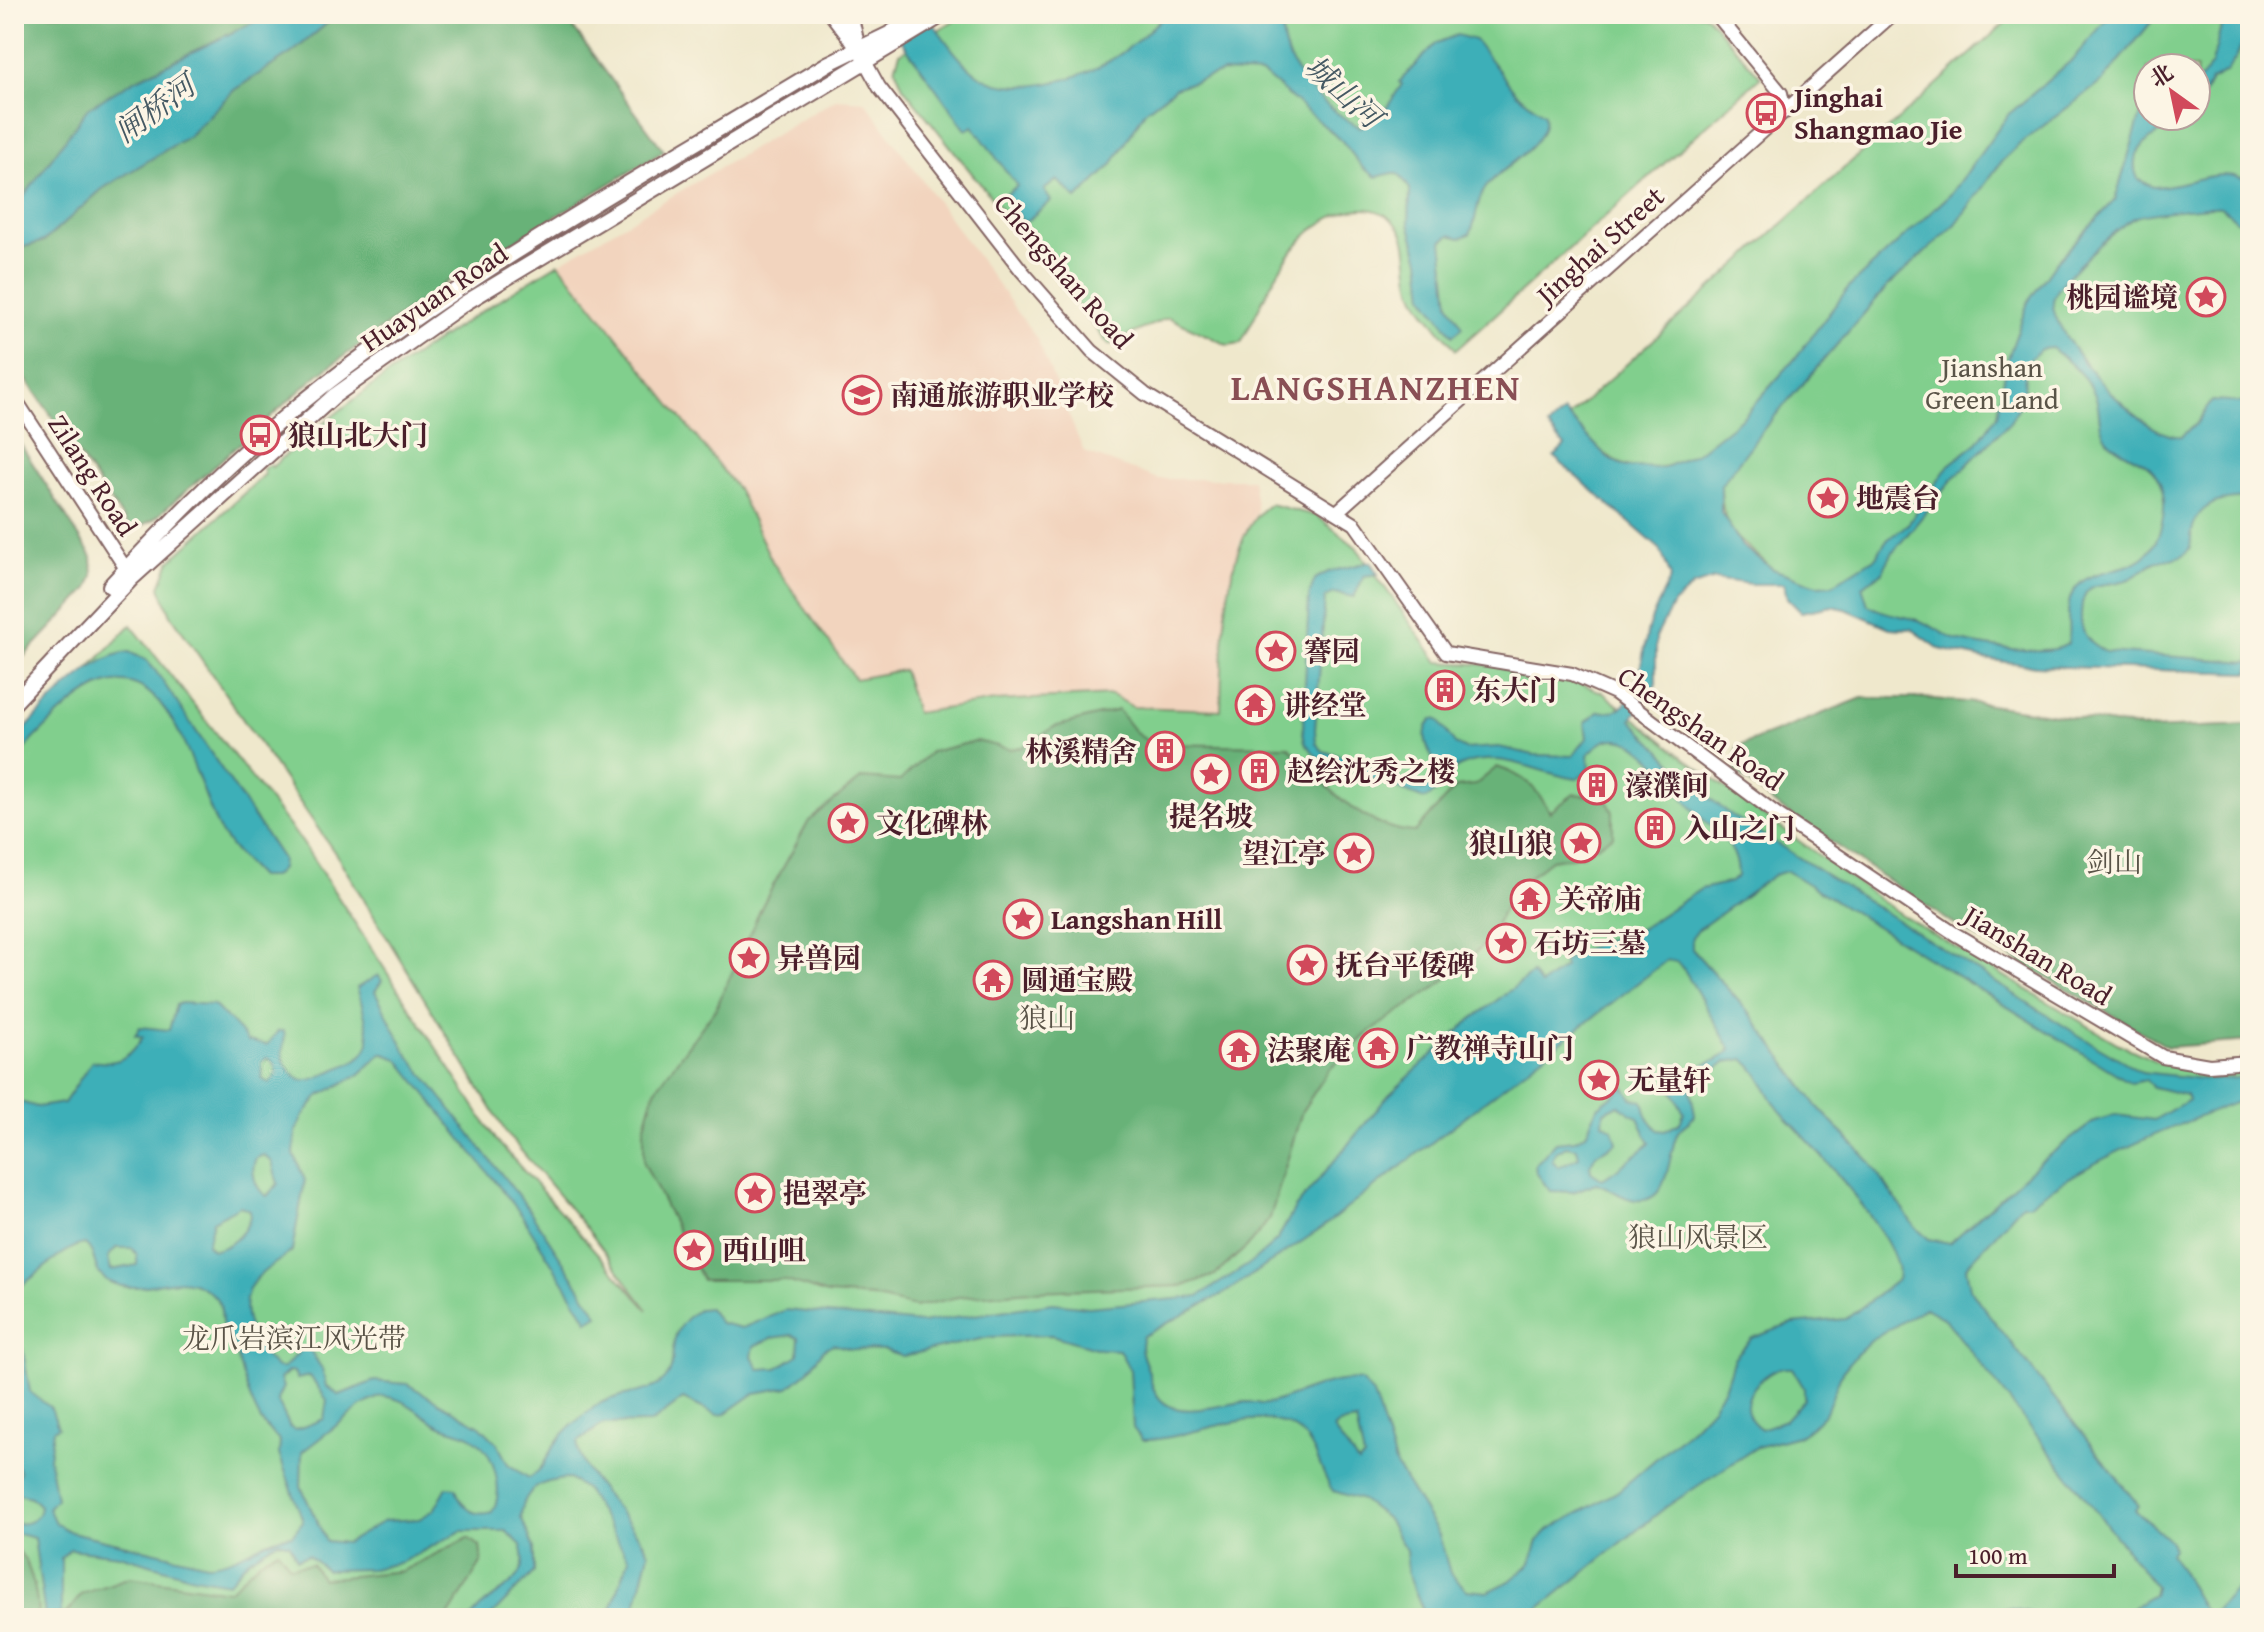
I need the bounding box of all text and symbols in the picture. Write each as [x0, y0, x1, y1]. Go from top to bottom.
water label: 城山河 [1296, 45, 1396, 141]
north arrow [2132, 52, 2212, 132]
text: 北 [2143, 56, 2179, 95]
water label: 闸桥河 [105, 61, 208, 152]
place label: Jinghai Shangmao Jie [1790, 76, 1962, 149]
bus stop icon: Jinghai Shangmao Jie [1745, 92, 1787, 134]
street label: Jinghai Street [1524, 176, 1673, 315]
street label: Chengshan Road [985, 184, 1144, 357]
street label: Huayuan Road [352, 232, 516, 361]
place label: 桃园谧境 [2066, 276, 2178, 317]
place icon: 桃园谧境 [2185, 276, 2227, 318]
park label: Jianshan Green Land [1925, 346, 2059, 419]
district label: LANGSHANZHEN [1231, 360, 1521, 413]
school or university icon: 南通旅游职业学校 [841, 374, 883, 416]
place label: 南通旅游职业学校 [890, 374, 1114, 415]
street label: Zilang Road [39, 406, 148, 544]
bus stop icon: 狼山北大门 [239, 414, 281, 456]
place label: 狼山北大门 [288, 414, 428, 455]
place icon: 地震台 [1807, 477, 1849, 519]
place label: 地震台 [1856, 477, 1940, 518]
place icon: 謇园 [1255, 630, 1297, 672]
place label: 謇园 [1304, 630, 1360, 671]
street label: Chengshan Road [1610, 655, 1793, 800]
building icon: 东大门 [1424, 669, 1466, 711]
place label: 东大门 [1473, 669, 1557, 710]
temple icon: 讲经堂 [1234, 684, 1276, 726]
place label: 讲经堂 [1283, 684, 1367, 725]
place label: 林溪精舍 [1025, 730, 1137, 771]
building icon: 林溪精舍 [1144, 730, 1186, 772]
building icon: 赵绘沈秀之楼 [1238, 750, 1280, 792]
place label: 赵绘沈秀之楼 [1287, 750, 1455, 791]
place icon: 提名坡 [1190, 753, 1232, 795]
building icon: 濠濮间 [1576, 764, 1618, 806]
place label: 濠濮间 [1625, 764, 1709, 805]
place label: 提名坡 [1169, 795, 1253, 836]
place icon: 文化碑林 [827, 802, 869, 844]
place label: 文化碑林 [876, 802, 988, 843]
building icon: 入山之门 [1634, 807, 1676, 849]
place label: 入山之门 [1683, 807, 1795, 848]
place label: 狼山狼 [1469, 822, 1553, 863]
place icon: 狼山狼 [1560, 822, 1602, 864]
place label: 望江亭 [1242, 832, 1326, 873]
place icon: 望江亭 [1333, 832, 1375, 874]
park label: 剑山 [2086, 841, 2142, 882]
temple icon: 关帝庙 [1509, 878, 1551, 920]
place label: 关帝庙 [1558, 878, 1642, 919]
street label: Jianshan Road [1954, 893, 2120, 1015]
place icon: Langshan Hill [1002, 898, 1044, 940]
place label: Langshan Hill [1051, 898, 1223, 939]
place icon: 石坊三墓 [1485, 922, 1527, 964]
place label: 石坊三墓 [1534, 922, 1646, 963]
place icon: 异兽园 [728, 937, 770, 979]
place label: 异兽园 [777, 937, 861, 978]
place icon: 抚台平倭碑 [1286, 944, 1328, 986]
place label: 抚台平倭碑 [1335, 944, 1475, 985]
temple icon: 圆通宝殿 [972, 959, 1014, 1001]
place label: 圆通宝殿 [1021, 959, 1133, 1000]
park label: 狼山 [1019, 997, 1075, 1038]
temple icon: 广教禅寺山门 [1357, 1027, 1399, 1069]
place label: 广教禅寺山门 [1406, 1027, 1574, 1068]
temple icon: 法聚庵 [1218, 1029, 1260, 1071]
place label: 法聚庵 [1267, 1029, 1351, 1070]
place icon: 无量轩 [1578, 1059, 1620, 1101]
place label: 无量轩 [1627, 1059, 1711, 1100]
place icon: 挹翠亭 [734, 1172, 776, 1214]
place label: 挹翠亭 [783, 1172, 867, 1213]
park label: 狼山风景区 [1628, 1216, 1768, 1257]
place icon: 西山咀 [673, 1229, 715, 1271]
place label: 西山咀 [722, 1229, 806, 1270]
park label: 龙爪岩滨江风光带 [182, 1317, 406, 1358]
scale bar [1956, 1528, 2114, 1578]
text: 100 m [1968, 1538, 2028, 1573]

